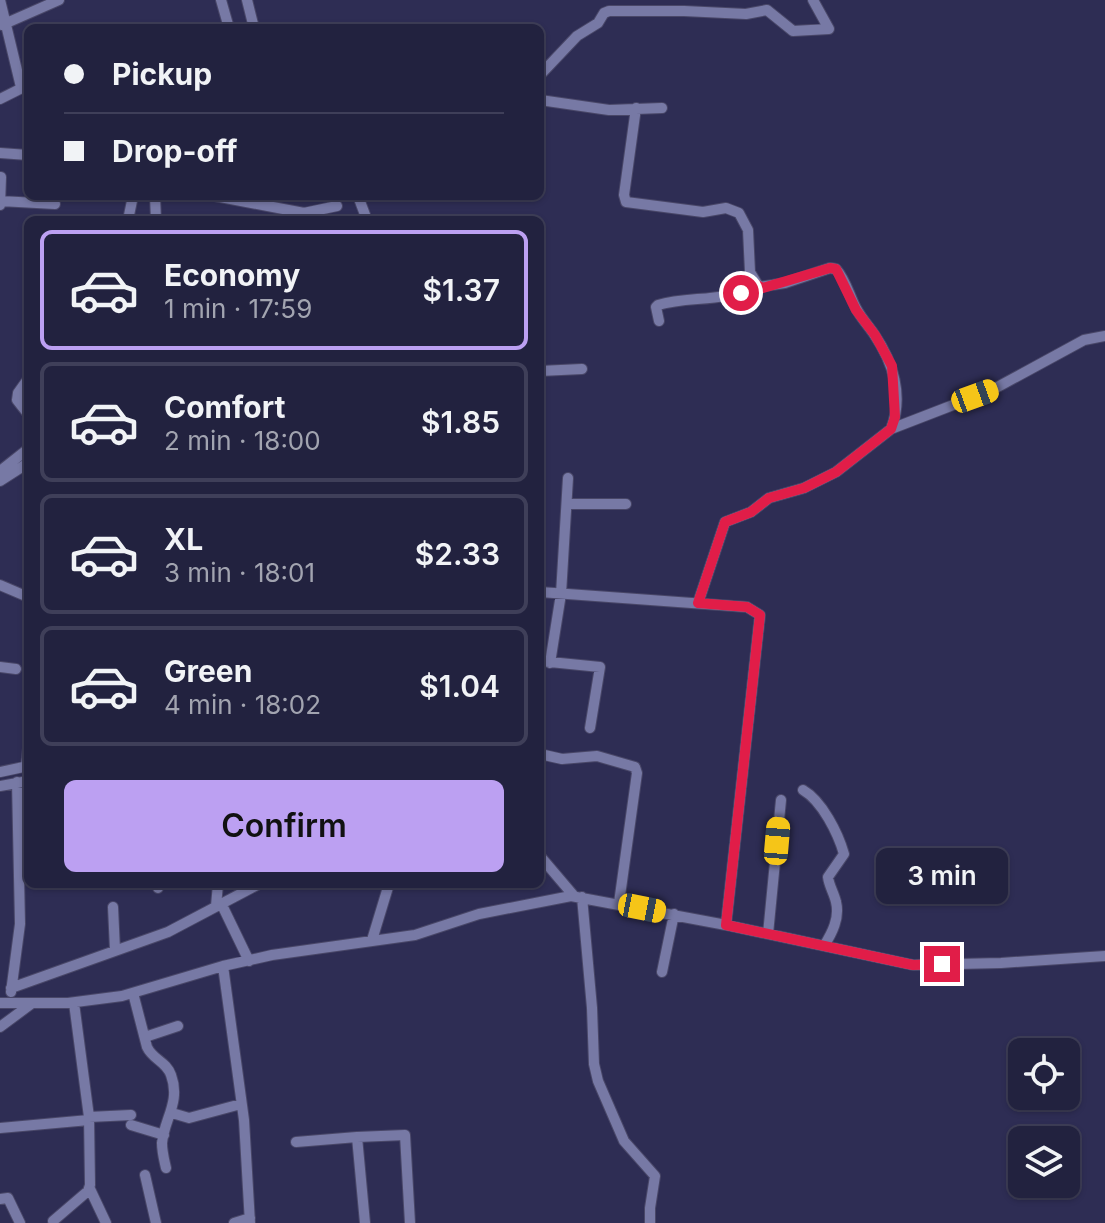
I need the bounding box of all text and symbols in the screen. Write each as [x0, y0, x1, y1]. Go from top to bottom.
text: Pickup [112, 56, 212, 92]
text: Drop-off [112, 133, 238, 169]
icon: car [68, 254, 140, 326]
text: Economy [164, 257, 300, 293]
text: $1.37 [423, 272, 500, 308]
route start [723, 275, 759, 311]
text: 1 min · 17:59 [164, 293, 312, 324]
car [948, 377, 1002, 415]
icon: car [68, 386, 140, 458]
text: Comfort [164, 389, 285, 425]
text: $1.85 [421, 404, 500, 440]
text: 2 min · 18:00 [164, 425, 321, 456]
icon: car [68, 518, 140, 590]
text: XL [164, 521, 203, 557]
text: $2.33 [415, 536, 500, 572]
text: 3 min · 18:01 [164, 557, 315, 588]
icon: car [68, 650, 140, 722]
text: Green [164, 653, 252, 689]
text: $1.04 [419, 668, 500, 704]
text: 4 min · 18:02 [164, 689, 321, 720]
button: Confirm [64, 780, 504, 872]
car [763, 816, 791, 866]
callout: 3 min [876, 848, 1008, 904]
text: 3 min [907, 860, 977, 891]
car [616, 892, 668, 924]
route end [924, 946, 960, 982]
map controls [1008, 1038, 1080, 1198]
button: locate [1008, 1038, 1080, 1110]
button: layers [1008, 1126, 1080, 1198]

